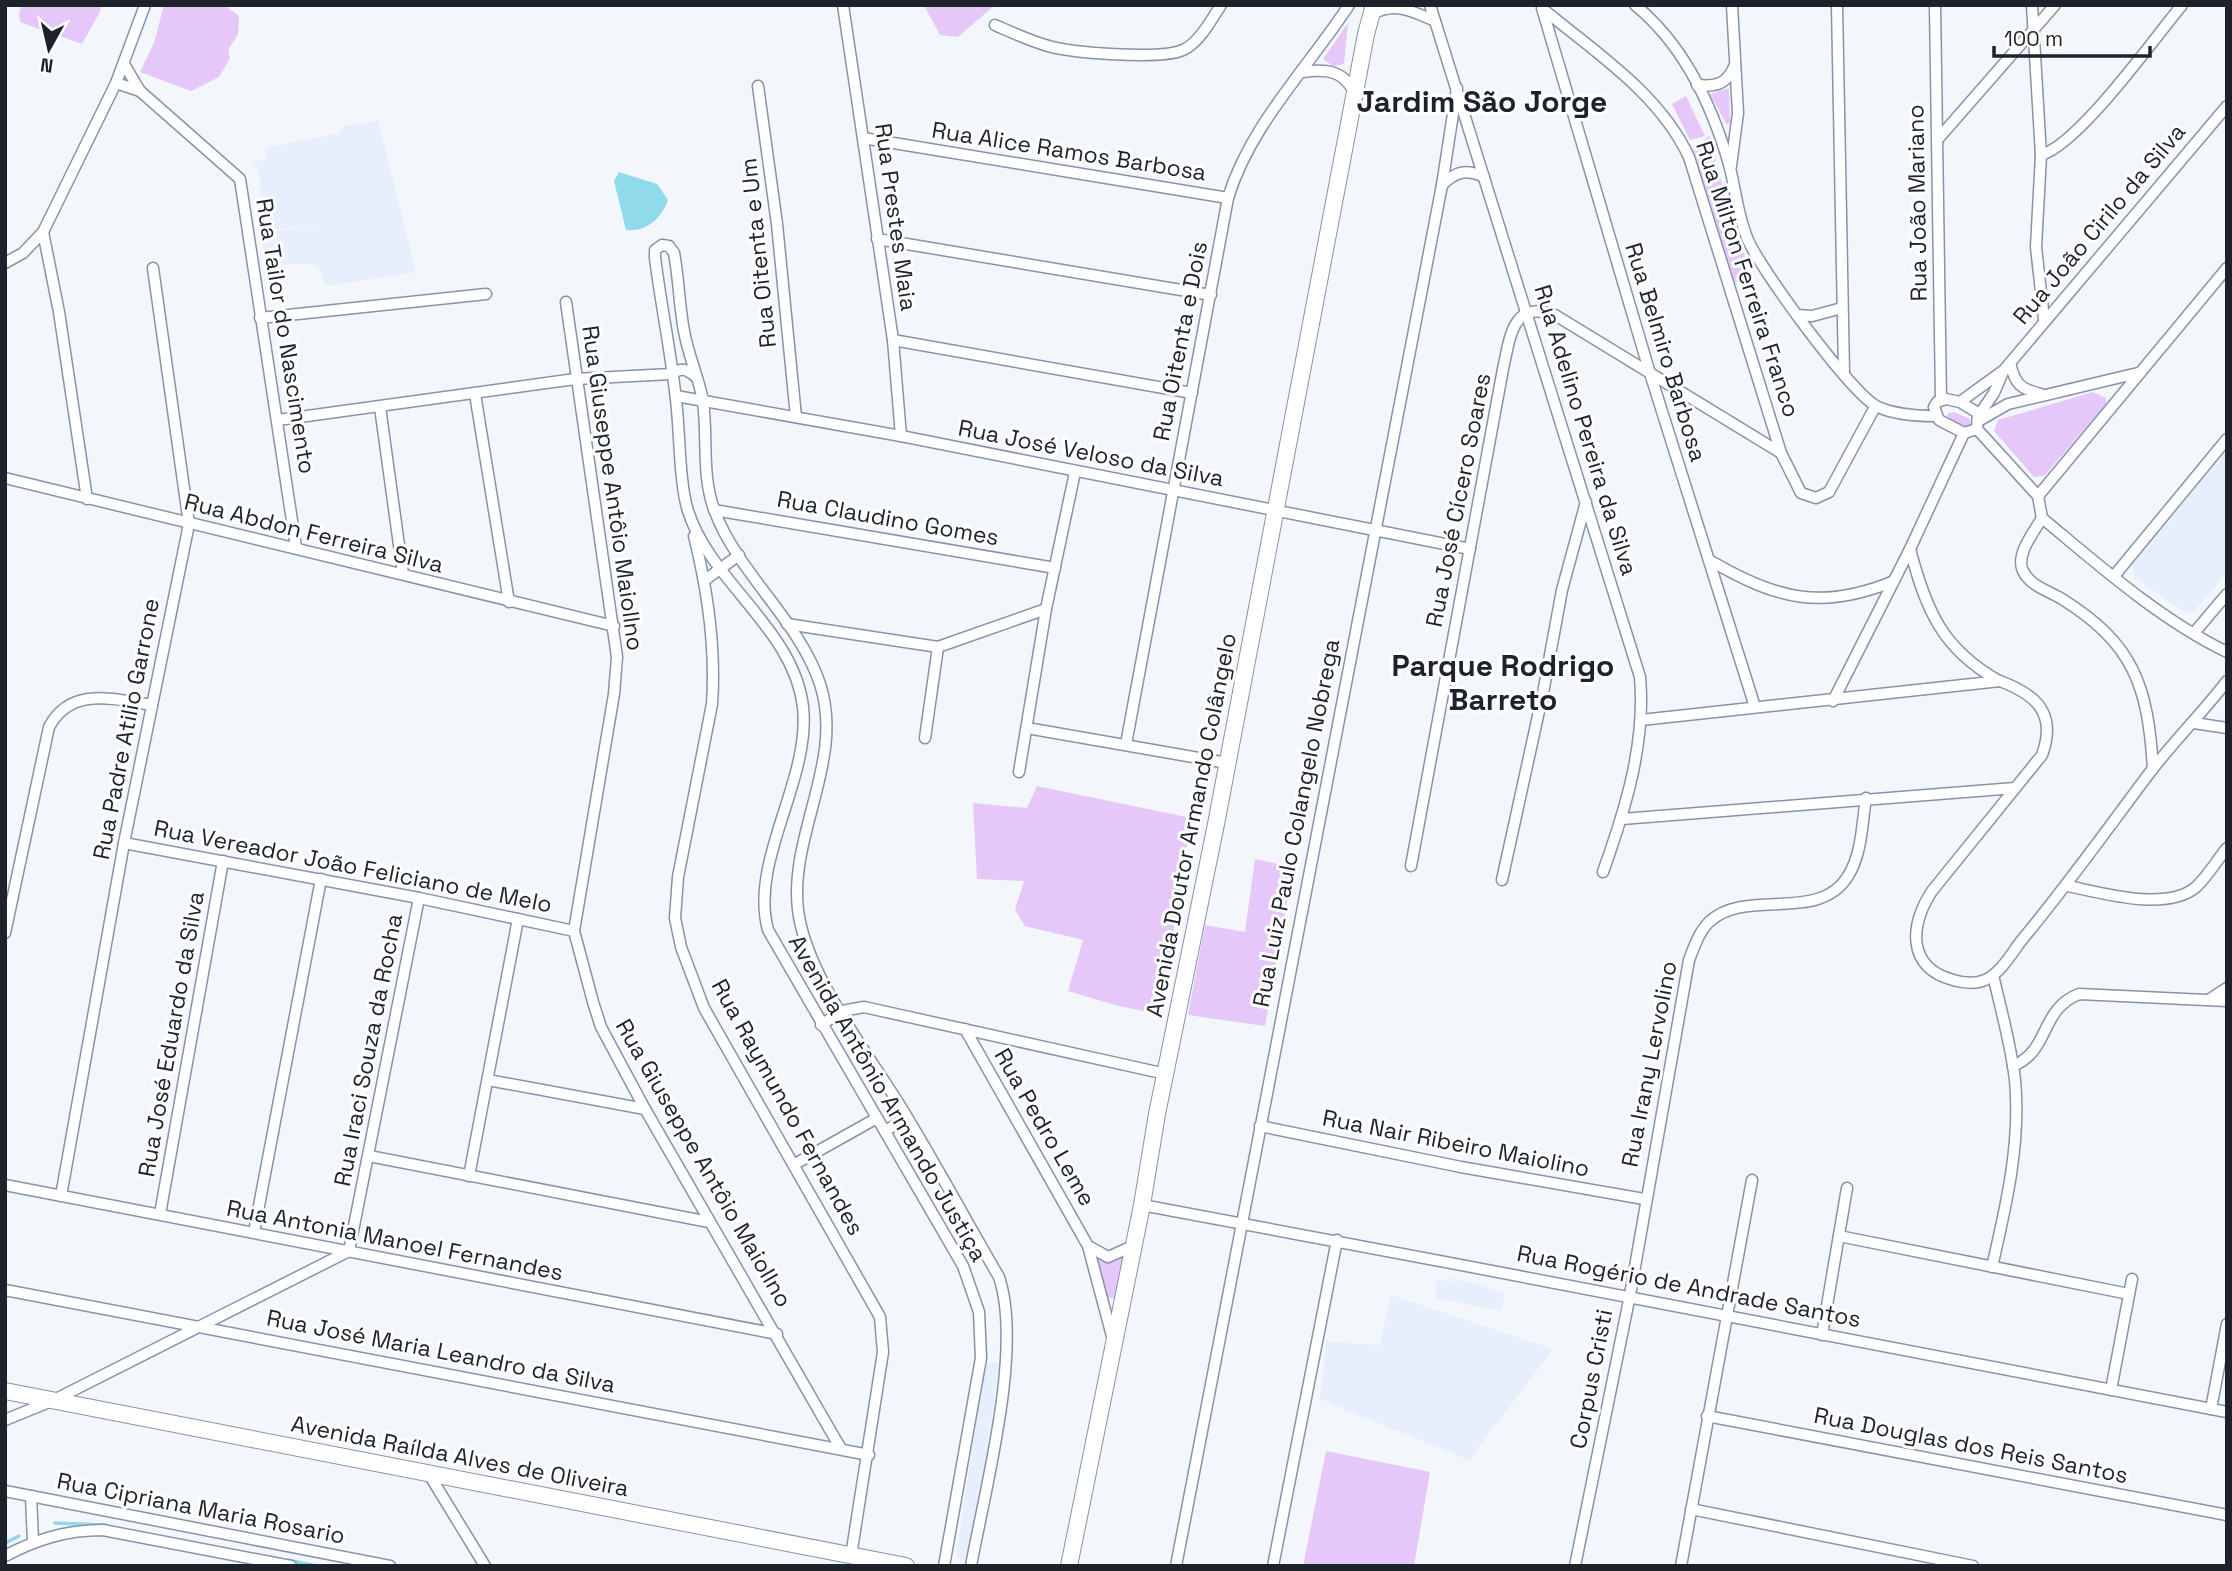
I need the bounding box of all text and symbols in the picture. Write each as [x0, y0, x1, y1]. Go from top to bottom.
north arrow [14, 14, 84, 84]
scale bar [1994, 14, 2150, 58]
text: 100 m [2004, 25, 2063, 52]
text: N [39, 52, 55, 79]
district label: Jardim São Jorge [1357, 82, 1607, 121]
street label: Rua João Mariano [1900, 104, 1934, 302]
street label: Rua Alice Ramos Barbosa [930, 114, 1208, 188]
street label: Rua João Cirilo da Silva [2006, 117, 2192, 331]
street label: Rua Prestes Maia [868, 121, 924, 313]
street label: Rua Milton Ferreira Franco [1689, 137, 1807, 421]
street label: Rua Oitenta e Um [733, 157, 783, 349]
street label: Rua Tailor do Nascimento [249, 196, 323, 476]
street label: Rua Oitenta e Dois [1146, 239, 1214, 443]
street label: Rua Belmiro Barbosa [1618, 239, 1714, 465]
street label: Rua Adelino Pereira da Silva [1527, 281, 1645, 579]
street label: Rua Giuseppe Antôio Maiollno [575, 323, 651, 653]
street label: Rua José Cícero Soares [1419, 370, 1497, 630]
street label: Rua José Veloso da Silva [956, 413, 1226, 493]
street label: Rua Claudino Gomes [775, 484, 1001, 552]
street label: Rua Abdon Ferreira Silva [181, 486, 447, 580]
street label: Rua Padre Atilio Garrone [86, 596, 166, 862]
street label: Avenida Doutor Armando Colângelo [1139, 630, 1243, 1020]
street label: Rua Luiz Paulo Colangelo Nobrega [1246, 636, 1346, 1010]
district label: Parque Rodrigo Barreto [1392, 646, 1614, 719]
street label: Rua Vereador João Feliciano de Melo [151, 813, 555, 919]
street label: Rua José Eduardo da Silva [131, 889, 211, 1179]
street label: Rua Iraci Souza da Rocha [327, 911, 409, 1189]
street label: Avenida Antônio Armando Justiça [782, 929, 994, 1267]
street label: Rua Irany Lervolino [1614, 958, 1684, 1170]
street label: Rua Raymundo Fernandes [705, 974, 871, 1240]
street label: Rua Giuseppe Antôio Maiollno [609, 1013, 799, 1313]
street label: Rua Pedro Leme [988, 1043, 1102, 1211]
street label: Rua Nair Ribeiro Maiolino [1320, 1102, 1592, 1184]
street label: Rua Antonia Manoel Fernandes [224, 1193, 566, 1287]
street label: Rua Rogério de Andrade Santos [1514, 1238, 1864, 1334]
street label: Rua José Maria Leandro da Silva [264, 1302, 618, 1400]
street label: Corpus Cristi [1563, 1307, 1619, 1451]
street label: Rua Douglas dos Reis Santos [1811, 1400, 2131, 1490]
street label: Avenida Raílda Alves de Oliveira [289, 1409, 631, 1503]
street label: Rua Cipriana Maria Rosario [54, 1465, 348, 1551]

